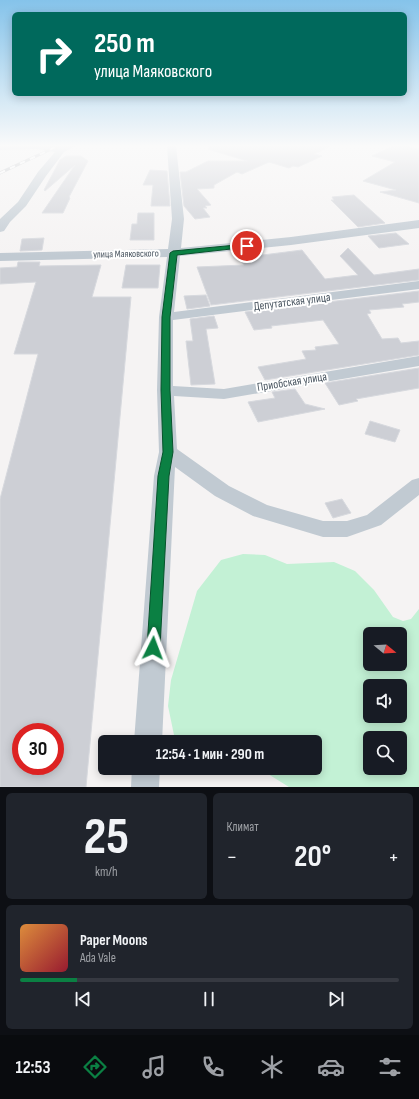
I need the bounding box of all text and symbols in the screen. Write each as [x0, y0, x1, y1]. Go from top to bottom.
text: 250 m [94, 27, 155, 60]
icon: right [28, 28, 80, 80]
text: улица Маяковского [94, 61, 212, 82]
pin [230, 229, 264, 263]
icon: arrive [236, 235, 258, 257]
street label: улица Маяковского [93, 247, 159, 261]
street label: Депутатская улица [253, 290, 332, 314]
street label: Приобская улица [256, 369, 328, 395]
position arrow [132, 627, 174, 669]
north arrow [363, 627, 407, 671]
map controls [363, 627, 407, 775]
button: sound [363, 679, 407, 723]
speed limit sign: 30 [12, 723, 64, 775]
button: search [363, 731, 407, 775]
text: 12:54 · 1 мин · 290 m [156, 745, 264, 764]
text: 25 [83, 806, 129, 869]
text: Климат [227, 819, 259, 835]
text: 20° [294, 839, 331, 875]
text: − [227, 844, 237, 871]
text: + [388, 844, 399, 871]
text: km/h [95, 864, 117, 880]
text: Paper Moons [80, 931, 148, 950]
text: Ada Vale [80, 950, 116, 966]
icon: previous [72, 988, 94, 1010]
icon: pause [198, 988, 220, 1010]
icon: next [325, 988, 347, 1010]
icon: directions [81, 1053, 109, 1081]
icon: music [140, 1053, 168, 1081]
icon: phone [199, 1053, 227, 1081]
icon: climate [258, 1053, 286, 1081]
icon: car [317, 1053, 345, 1081]
icon: filters [376, 1053, 404, 1081]
text: 12:53 [15, 1057, 51, 1078]

